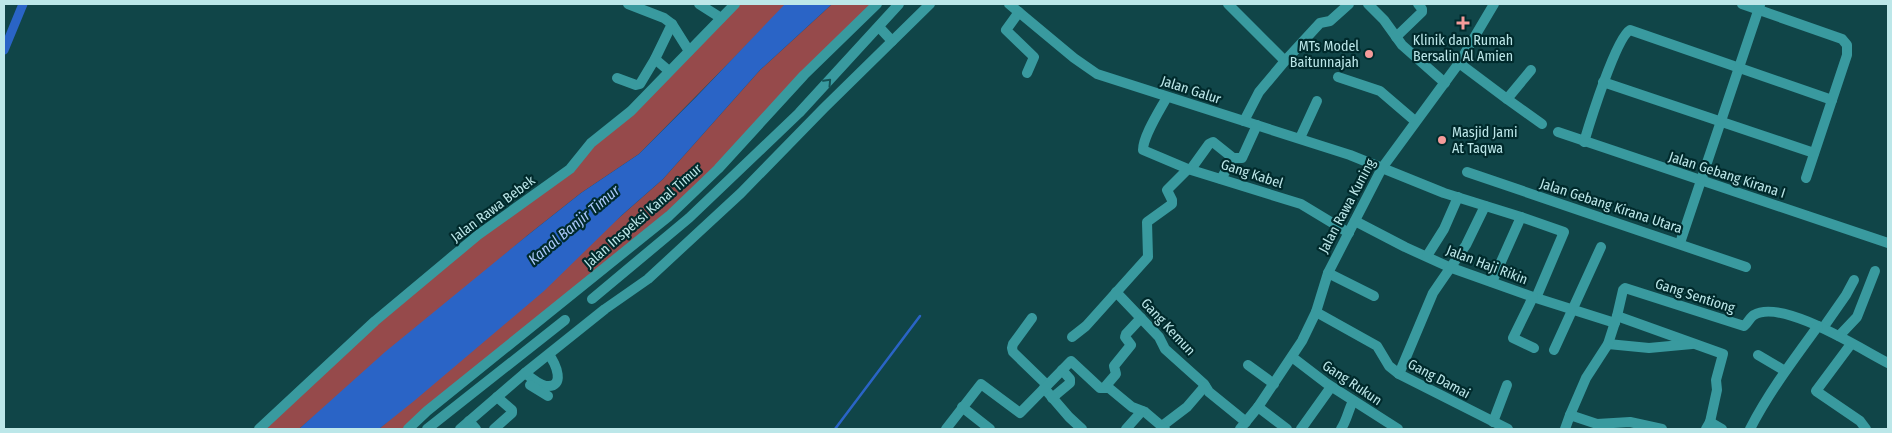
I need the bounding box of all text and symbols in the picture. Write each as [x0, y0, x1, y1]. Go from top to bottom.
marker: Klinik dan Rumah Bersalin Al Amien [1456, 16, 1470, 30]
place label: Klinik dan Rumah Bersalin Al Amien [1413, 32, 1513, 65]
place label: MTs Model Baitunnajah [1290, 38, 1359, 71]
marker: MTs Model Baitunnajah [1363, 48, 1375, 60]
street label: Jalan Galur [1159, 72, 1223, 108]
one-way arrow [822, 79, 831, 88]
place label: Masjid Jami At Taqwa [1452, 124, 1518, 157]
marker: Masjid Jami At Taqwa [1436, 134, 1448, 146]
street label: Jalan Gebang Kirana I [1667, 148, 1787, 202]
street label: Jalan Rawa Kuning [1315, 155, 1379, 256]
street label: Gang Kabel [1219, 156, 1286, 192]
street label: Jalan Inspeksi Kanal Timur [581, 160, 705, 272]
street label: Jalan Rawa Bebek [448, 172, 539, 246]
street label: Jalan Gebang Kirana Utara [1538, 175, 1684, 237]
water label: Kanal Banjir Timur [525, 181, 624, 268]
street label: Jalan Haji Rikin [1444, 242, 1530, 288]
street label: Gang Sentiong [1653, 275, 1737, 317]
street label: Gang Kemun [1137, 295, 1199, 359]
street label: Gang Damai [1405, 355, 1473, 403]
street label: Gang Rukun [1319, 357, 1385, 409]

